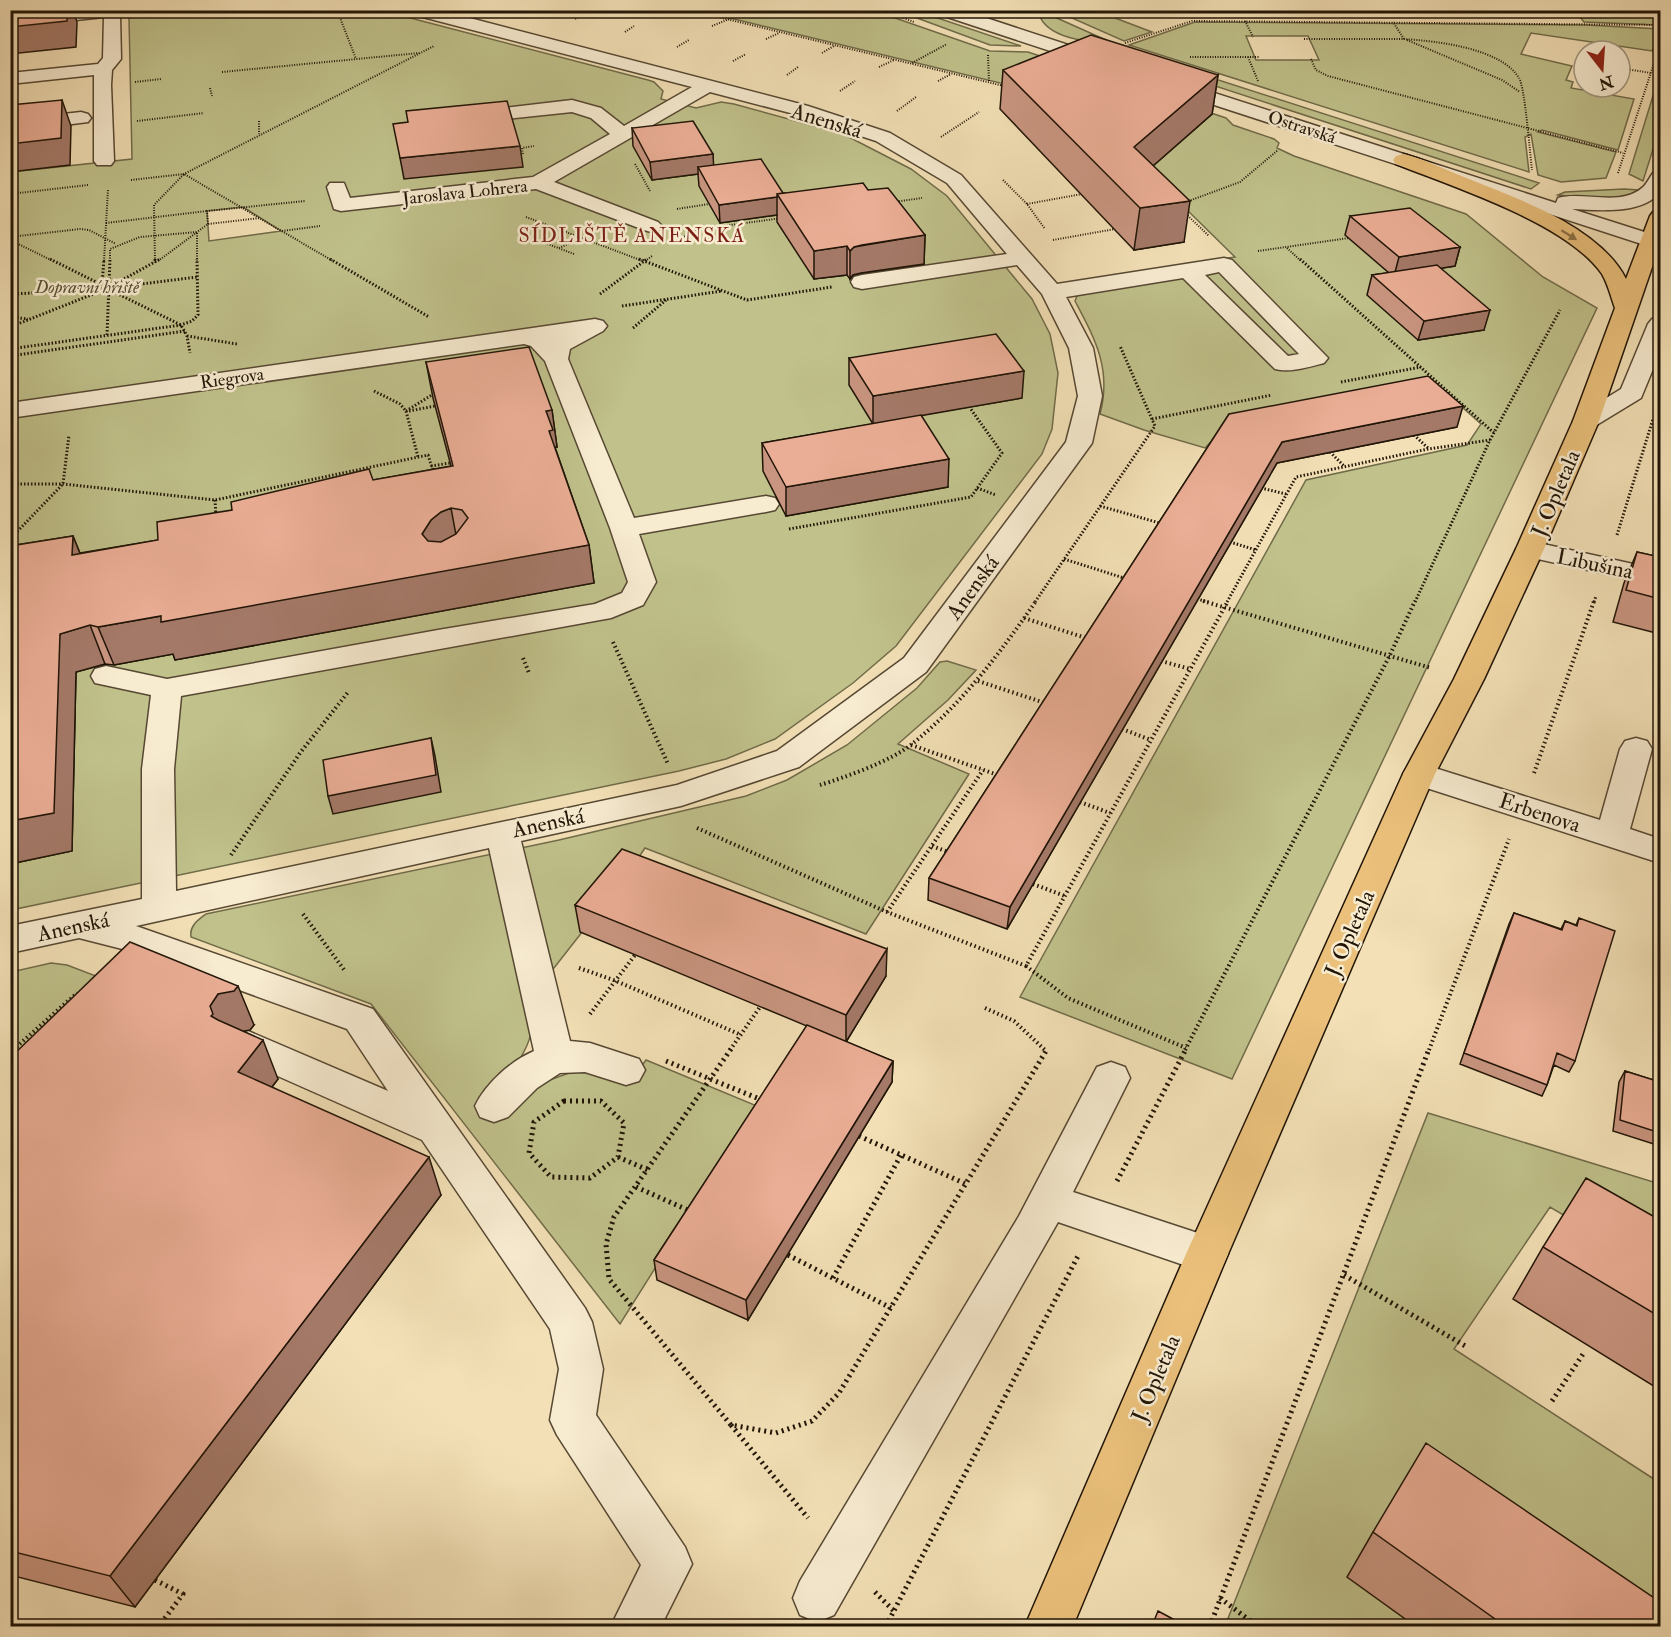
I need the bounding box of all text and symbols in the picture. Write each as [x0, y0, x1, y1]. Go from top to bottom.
north arrow [1572, 39, 1632, 99]
text: N [1596, 70, 1617, 94]
street label: Anenská [787, 97, 867, 145]
street label: Ostravská [1265, 106, 1339, 149]
street label: Jaroslava Lohrera [400, 174, 529, 211]
district label: SÍDLIŠTĚ ANENSKÁ [518, 222, 746, 248]
one-way arrow [1560, 229, 1577, 240]
park label: Dopravní hřiště [34, 276, 141, 299]
street label: Riegrova [199, 363, 266, 394]
street label: J. Opletala [1525, 445, 1588, 542]
street label: Libušina [1554, 542, 1637, 586]
street label: Anenská [940, 549, 1006, 626]
street label: Erbenova [1495, 787, 1585, 840]
street label: Anenská [509, 802, 588, 844]
street label: J. Opletala [1318, 885, 1383, 982]
street label: Anenská [34, 906, 113, 948]
street label: J. Opletala [1125, 1330, 1188, 1427]

